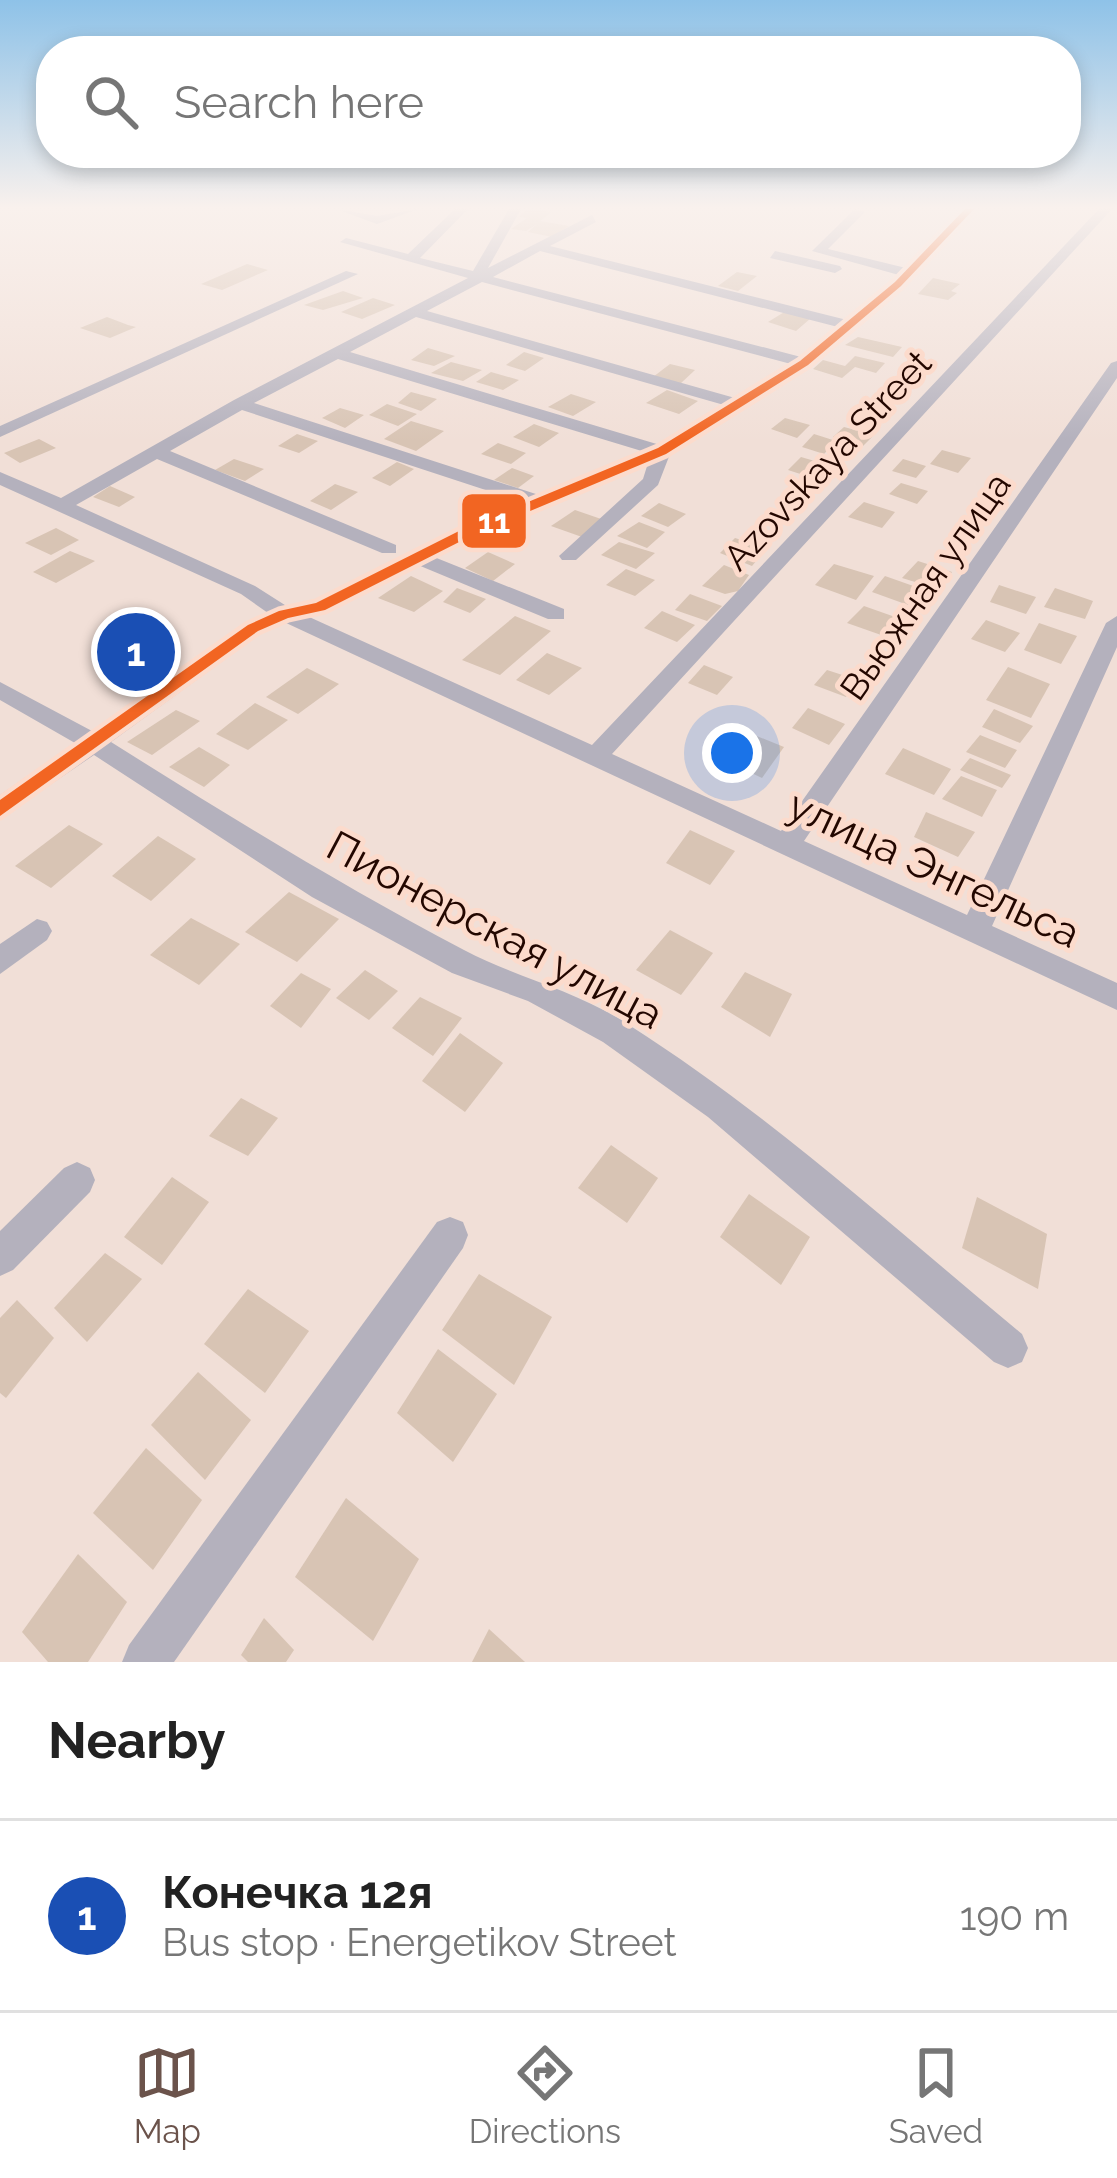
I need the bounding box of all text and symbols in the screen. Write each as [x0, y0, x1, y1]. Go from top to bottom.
search box [36, 36, 1081, 168]
icon: search [78, 69, 144, 135]
text: Search here [174, 76, 424, 129]
street label: Azovskaya Street [715, 342, 939, 578]
street label: Вьюжная улица [831, 464, 1019, 708]
line badge: 11 [460, 492, 528, 550]
text: 11 [478, 502, 510, 541]
pin: 1 [97, 607, 175, 697]
your location [702, 723, 762, 783]
street label: улица Энгельса [780, 780, 1088, 958]
street label: Пионерская улица [319, 821, 671, 1039]
text: Nearby [48, 1710, 225, 1770]
text: Конечка 12я [162, 1866, 432, 1919]
text: 1 [77, 1893, 97, 1939]
text: 190 m [960, 1893, 1069, 1939]
text: Bus stop · Energetikov Street [162, 1919, 677, 1965]
tab: Map [134, 2040, 201, 2151]
tab: Directions [469, 2040, 621, 2151]
tab: Saved [889, 2040, 983, 2151]

